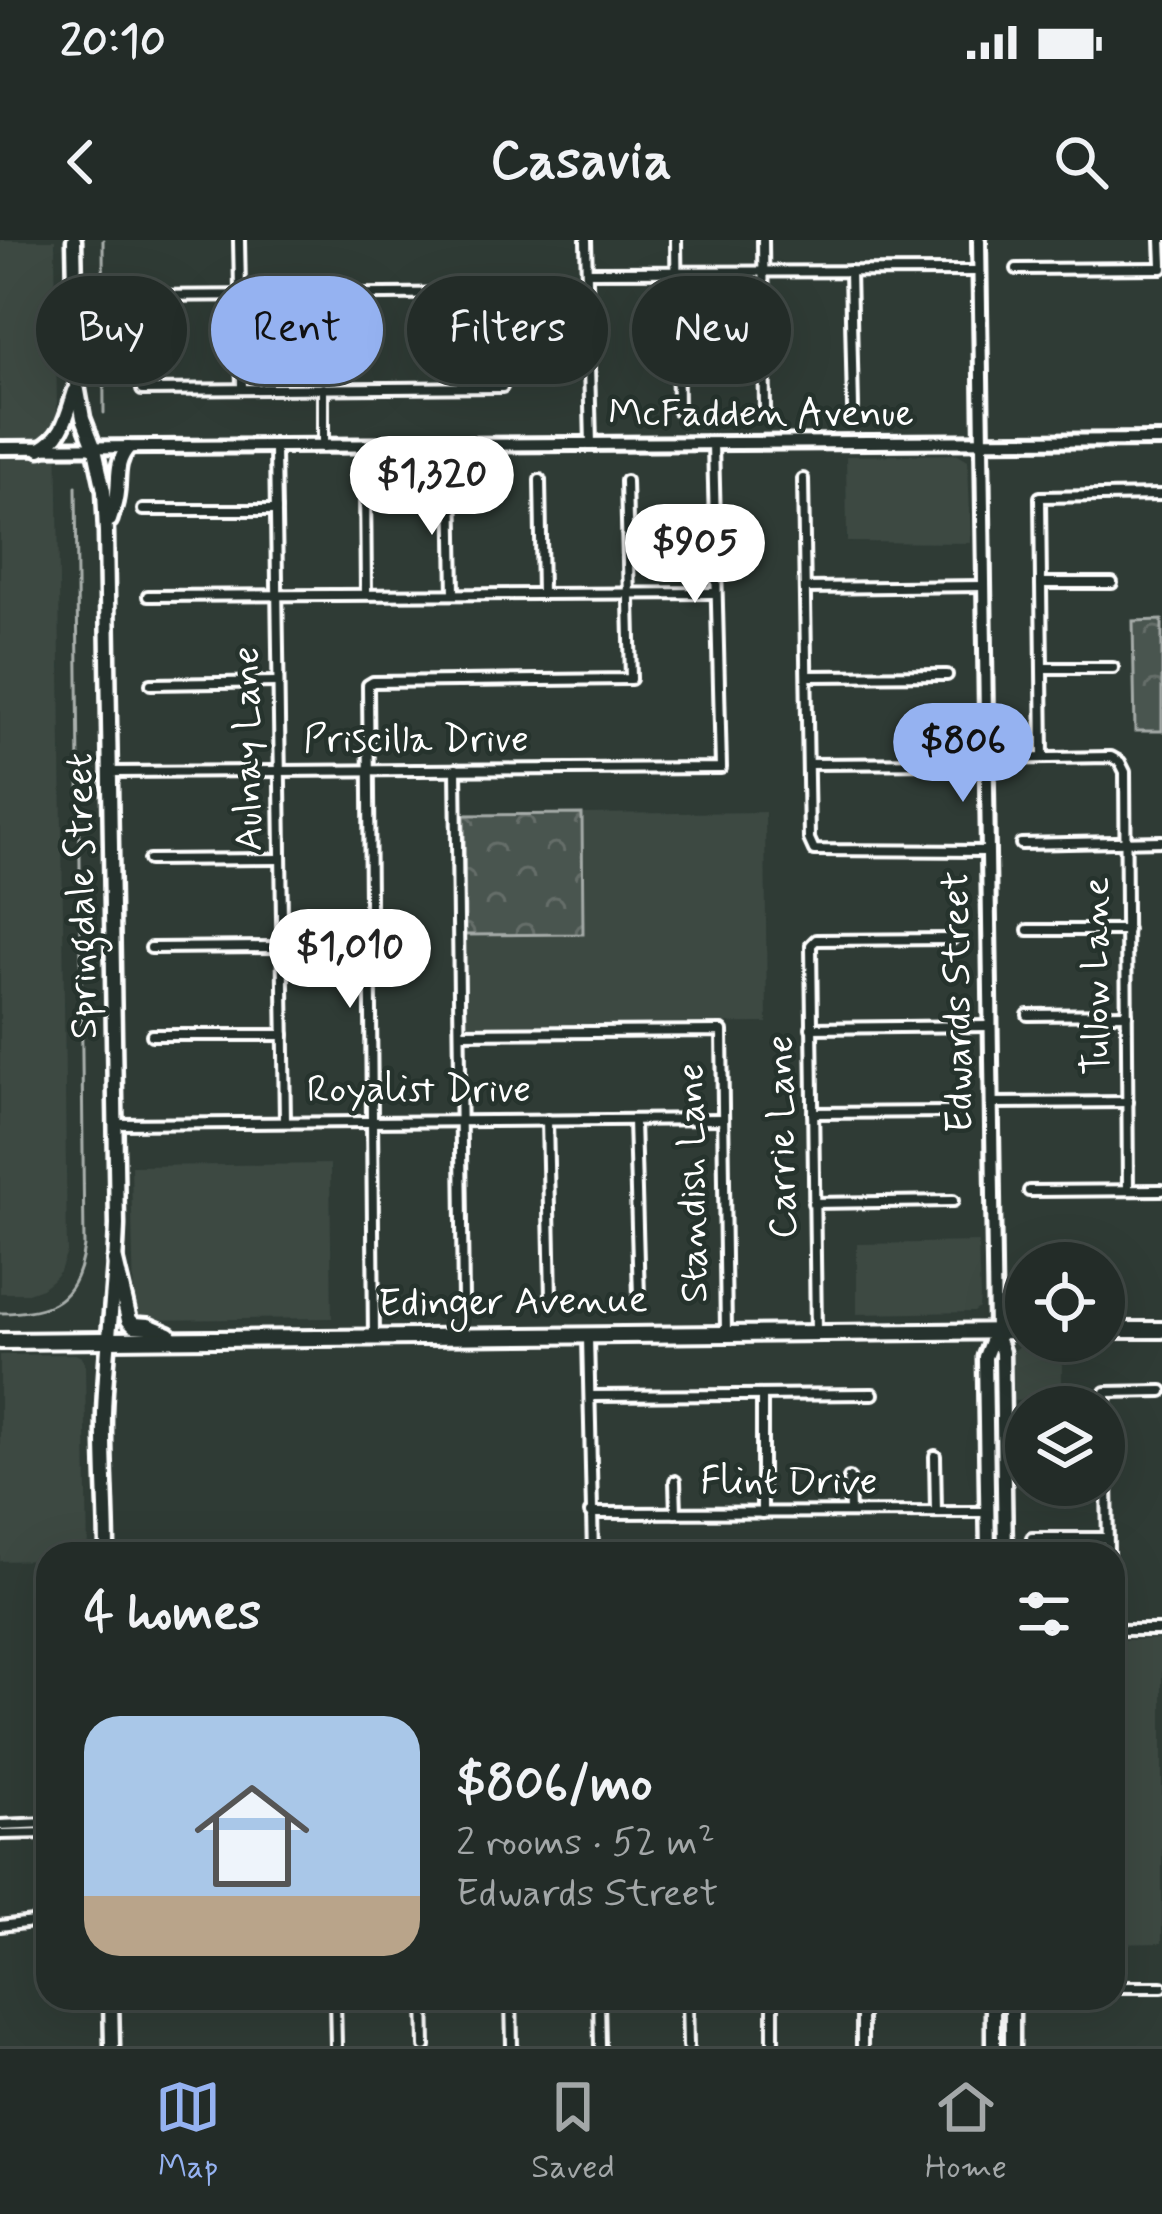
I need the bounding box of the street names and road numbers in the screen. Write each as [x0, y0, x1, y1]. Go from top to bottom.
street label: McFadden Avenue [608, 389, 914, 440]
street label: Aulnay Lane [222, 646, 276, 852]
street label: Priscilla Drive [303, 715, 529, 766]
street label: Springdale Street [55, 752, 114, 1040]
street label: Edwards Street [931, 871, 987, 1133]
street label: Tullow Lane [1072, 877, 1123, 1075]
street label: Carrie Lane [756, 1035, 810, 1239]
street label: Standish Lane [666, 1063, 722, 1303]
street label: Royalist Drive [307, 1065, 531, 1116]
street label: Edinger Avenue [378, 1275, 648, 1334]
street label: Flint Drive [700, 1457, 878, 1508]

